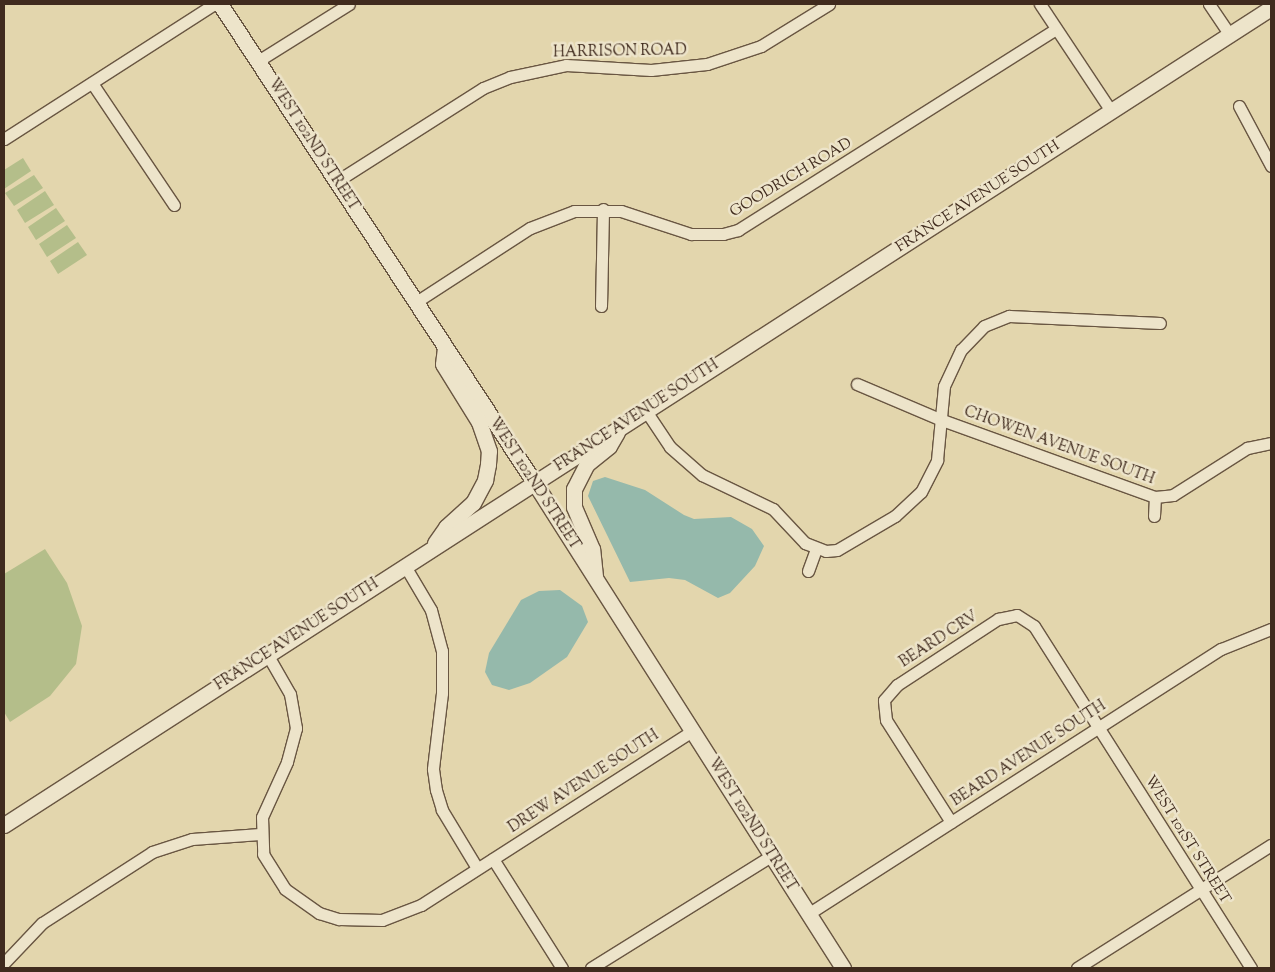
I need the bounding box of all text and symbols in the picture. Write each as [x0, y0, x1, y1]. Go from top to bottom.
street label: HARRISON ROAD [553, 42, 687, 62]
street label: WEST 102ND STREET [263, 75, 363, 215]
street label: GOODRICH ROAD [727, 134, 855, 222]
street label: FRANCE AVENUE SOUTH [893, 137, 1063, 257]
street label: FRANCE AVENUE SOUTH [552, 356, 722, 476]
street label: CHOWEN AVENUE SOUTH [961, 403, 1157, 489]
street label: WEST 102ND STREET [484, 414, 584, 554]
street label: FRANCE AVENUE SOUTH [212, 575, 382, 695]
street label: BEARD CRV [897, 608, 981, 672]
street label: BEARD AVENUE SOUTH [948, 697, 1110, 811]
street label: DREW AVENUE SOUTH [505, 727, 663, 837]
street label: WEST 102ND STREET [704, 755, 800, 895]
street label: WEST 101ST STREET [1140, 773, 1234, 907]

